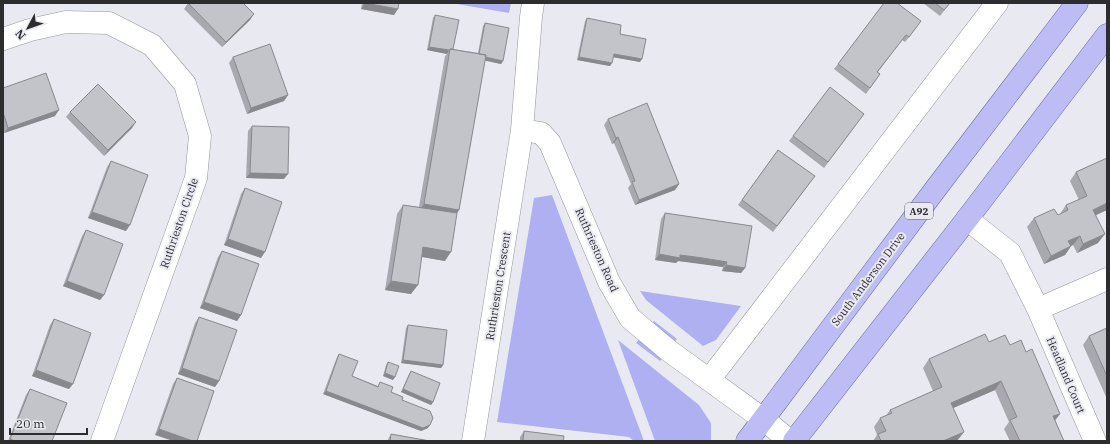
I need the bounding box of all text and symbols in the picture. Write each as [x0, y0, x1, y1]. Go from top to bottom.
north arrow [8, 8, 48, 48]
text: N [12, 26, 29, 42]
street label: Ruthrieston Circle [157, 176, 201, 270]
road number: A92 [905, 203, 933, 219]
street label: Ruthrieston Road [572, 206, 622, 294]
street label: South Anderson Drive [828, 229, 908, 329]
street label: Ruthrieston Crescent [483, 231, 514, 341]
street label: Headland Court [1044, 335, 1088, 416]
scale bar [10, 410, 87, 436]
text: 20 m [16, 416, 45, 431]

